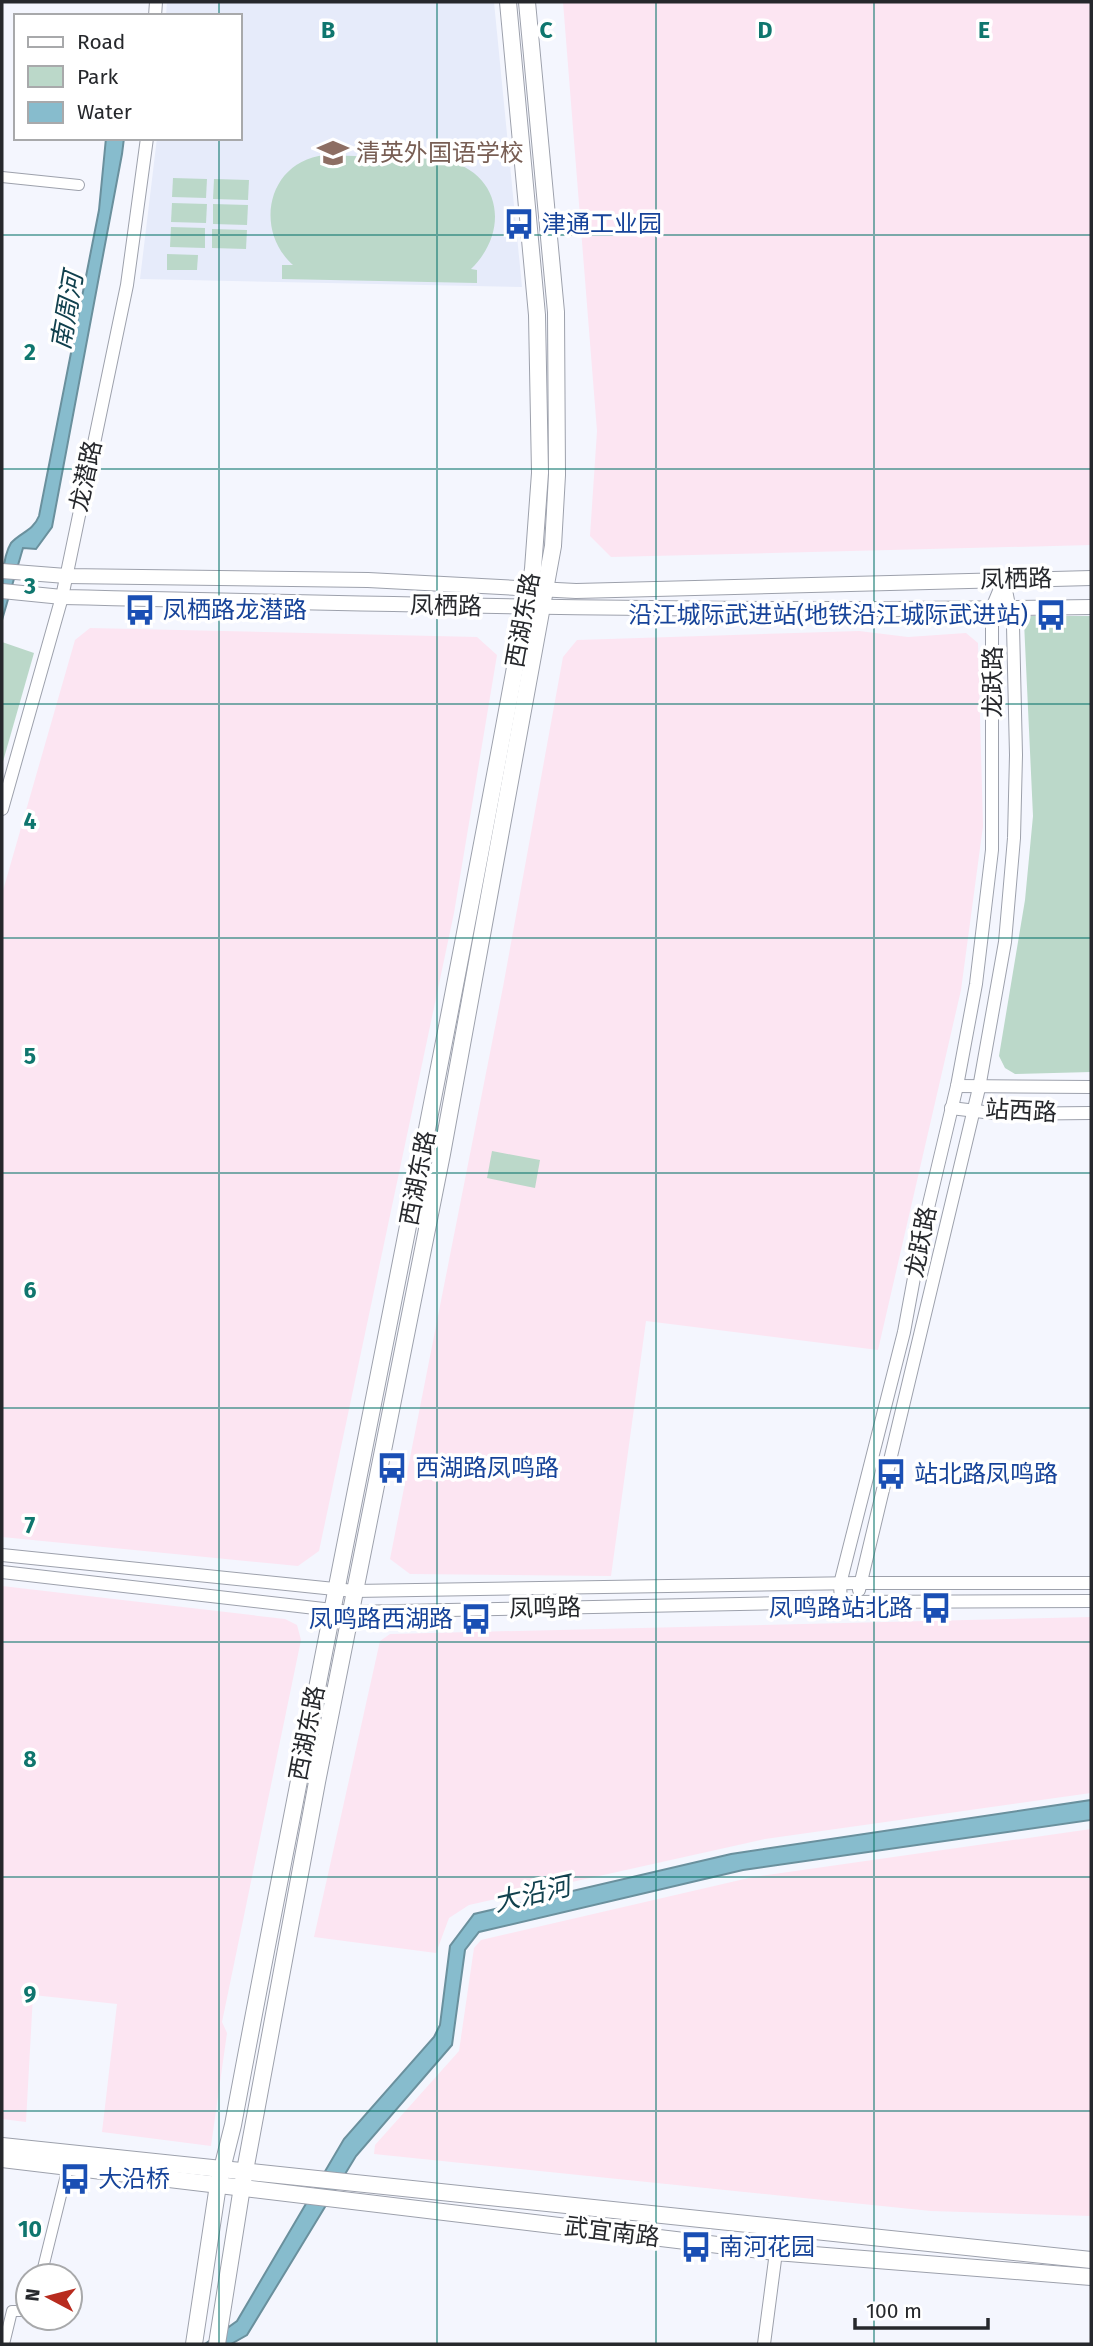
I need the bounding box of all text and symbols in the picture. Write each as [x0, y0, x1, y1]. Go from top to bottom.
legend [14, 14, 242, 140]
text: B [321, 16, 335, 44]
text: C [539, 16, 553, 44]
text: D [758, 16, 773, 44]
text: E [978, 16, 990, 44]
text: Road [77, 29, 125, 55]
text: Park [77, 64, 119, 90]
text: Water [77, 99, 132, 125]
school or university icon: 清英外国语学校 [316, 136, 350, 170]
place label: 清英外国语学校 [356, 139, 524, 167]
bus stop icon: 津通工业园 [502, 207, 536, 241]
place label: 津通工业园 [542, 210, 662, 238]
water label: 南周河 [45, 265, 90, 352]
text: 2 [24, 338, 36, 366]
street label: 龙潜路 [65, 438, 107, 514]
street label: 凤栖路 [980, 564, 1052, 594]
street label: 西湖东路 [501, 570, 545, 670]
text: 3 [23, 572, 36, 600]
street label: 凤栖路 [410, 591, 482, 621]
bus stop icon: 凤栖路龙潜路 [123, 593, 157, 627]
place label: 凤栖路龙潜路 [163, 596, 307, 624]
bus stop icon: 沿江城际武进站(地铁沿江城际武进站) [1034, 598, 1068, 632]
place label: 沿江城际武进站(地铁沿江城际武进站) [628, 601, 1028, 629]
street label: 龙跃路 [979, 646, 1007, 718]
text: 4 [24, 807, 37, 835]
text: 5 [24, 1042, 36, 1070]
street label: 站西路 [984, 1095, 1058, 1127]
street label: 西湖东路 [395, 1128, 441, 1228]
street label: 龙跃路 [900, 1204, 942, 1280]
text: 6 [24, 1276, 37, 1304]
bus stop icon: 西湖路凤鸣路 [375, 1451, 409, 1485]
place label: 西湖路凤鸣路 [415, 1454, 559, 1482]
bus stop icon: 站北路凤鸣路 [874, 1457, 908, 1491]
place label: 站北路凤鸣路 [914, 1460, 1058, 1488]
text: 7 [25, 1511, 36, 1539]
bus stop icon: 凤鸣路站北路 [919, 1591, 953, 1625]
street label: 凤鸣路 [509, 1593, 581, 1623]
place label: 凤鸣路站北路 [769, 1594, 913, 1622]
bus stop icon: 凤鸣路西湖路 [459, 1602, 493, 1636]
place label: 凤鸣路西湖路 [309, 1605, 453, 1633]
street label: 西湖东路 [284, 1683, 330, 1783]
text: 8 [23, 1745, 37, 1773]
water label: 大沿河 [491, 1869, 578, 1918]
text: 9 [24, 1980, 37, 2008]
bus stop icon: 大沿桥 [58, 2162, 92, 2196]
place label: 大沿桥 [98, 2165, 170, 2193]
street label: 武宜南路 [563, 2212, 661, 2252]
text: 10 [18, 2215, 42, 2243]
bus stop icon: 南河花园 [679, 2230, 713, 2264]
place label: 南河花园 [719, 2233, 815, 2261]
north arrow [14, 2262, 84, 2332]
scale bar [855, 2286, 988, 2330]
text: N [20, 2287, 45, 2303]
text: 100 m [866, 2298, 922, 2324]

